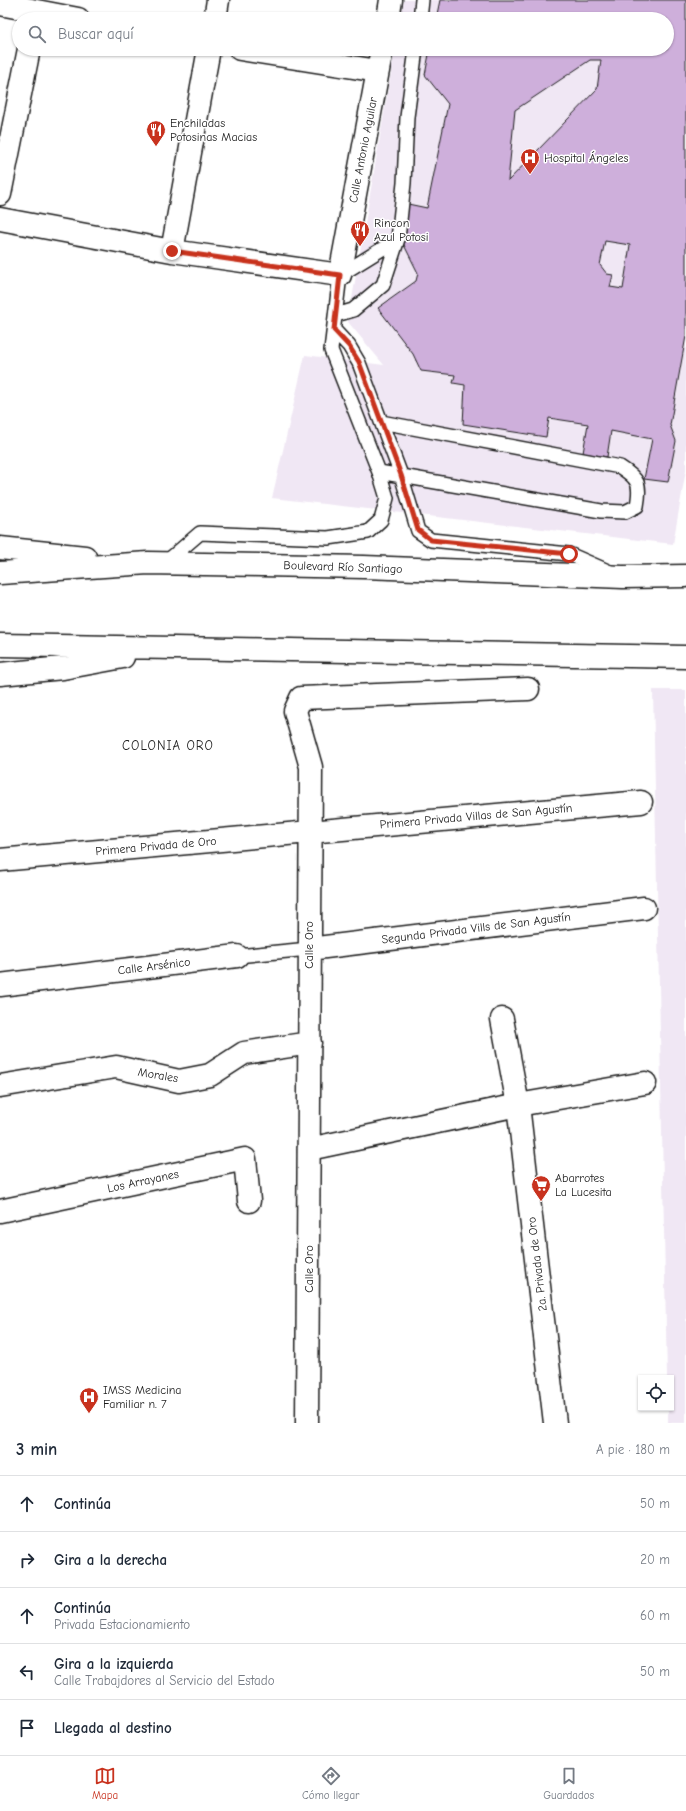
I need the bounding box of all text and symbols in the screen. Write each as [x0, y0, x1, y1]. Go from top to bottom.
search box [12, 12, 674, 56]
icon: search [26, 23, 48, 45]
text: Buscar aquí [58, 25, 134, 43]
street label: Calle Antonio Aguilar [346, 96, 380, 204]
place label: Enchiladas Potosinas Macias [170, 116, 257, 144]
restaurant icon: Enchiladas Potosinas Macias [145, 119, 167, 147]
hospital icon: Hospital Ángeles [519, 147, 541, 175]
place label: Hospital Ángeles [544, 151, 629, 165]
place label: Rincon Azul Potosi [374, 216, 428, 244]
restaurant icon: Rincon Azul Potosi [349, 219, 371, 247]
route end [163, 242, 181, 260]
route start [560, 545, 578, 563]
street label: Boulevard Río Santiago [283, 558, 403, 576]
district label: COLONIA ORO [122, 738, 214, 753]
street label: Primera Privada Villas de San Agustín [379, 801, 573, 831]
street label: Primera Privada de Oro [95, 834, 217, 858]
street label: Segunda Privada Vills de San Agustín [381, 909, 571, 947]
street label: Calle Oro [302, 921, 316, 969]
street label: Calle Arsénico [117, 955, 191, 977]
street label: Morales [137, 1065, 179, 1085]
street label: Los Arrayanes [106, 1167, 180, 1195]
place label: Abarrotes La Lucesita [555, 1171, 612, 1199]
supermarket icon: Abarrotes La Lucesita [530, 1174, 552, 1202]
street label: 2a. Privada de Oro [524, 1216, 550, 1312]
street label: Calle Oro [302, 1245, 316, 1293]
map controls [638, 1375, 674, 1411]
button: locate [638, 1375, 674, 1411]
place label: IMSS Medicina Familiar n. 7 [103, 1383, 182, 1411]
hospital icon: IMSS Medicina Familiar n. 7 [78, 1386, 100, 1414]
text: 3 min [16, 1440, 57, 1459]
text: A pie · 180 m [596, 1442, 670, 1457]
icon: ahead [16, 1493, 38, 1515]
text: Continúa [54, 1495, 111, 1513]
text: 50 m [640, 1496, 670, 1511]
icon: right [16, 1549, 38, 1571]
text: Gira a la derecha [54, 1551, 167, 1569]
text: 20 m [640, 1552, 670, 1567]
text: Continúa [54, 1599, 111, 1617]
icon: ahead [16, 1605, 38, 1627]
text: 60 m [640, 1608, 670, 1623]
text: Privada Estacionamiento [54, 1617, 190, 1632]
text: Gira a la izquierda [54, 1655, 174, 1673]
icon: left [16, 1661, 38, 1683]
text: 50 m [640, 1664, 670, 1679]
text: Calle Trabajdores al Servicio del Estado [54, 1673, 275, 1688]
icon: arrive [16, 1717, 38, 1739]
text: Llegada al destino [54, 1719, 172, 1737]
tab: Mapa [92, 1765, 118, 1802]
tab: Cómo llegar [302, 1765, 359, 1802]
tab: Guardados [543, 1765, 594, 1802]

